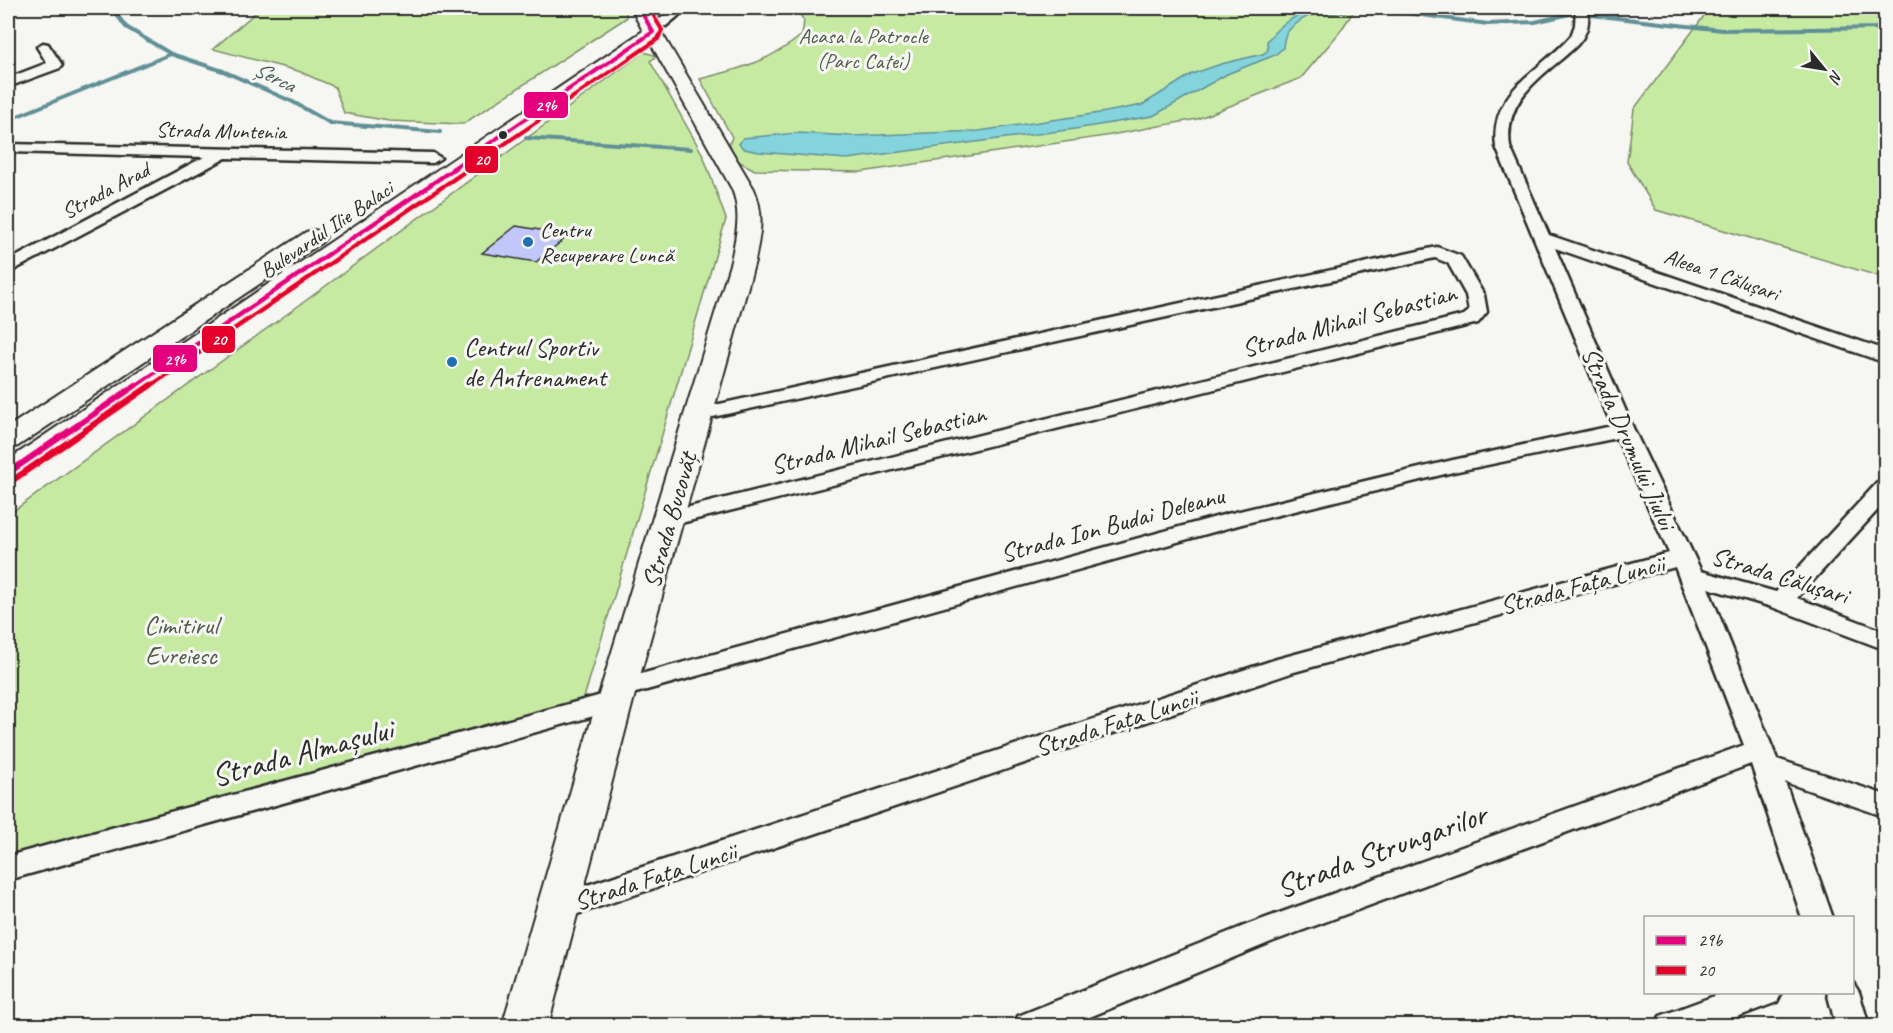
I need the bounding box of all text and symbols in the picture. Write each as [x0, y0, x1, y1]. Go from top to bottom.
park label: Acasa la Patrocle (Parc Catei) [798, 22, 929, 75]
north arrow [1794, 39, 1854, 99]
water label: Șerca [249, 55, 302, 100]
text: N [1823, 67, 1847, 88]
line badge: 29b [523, 91, 569, 119]
text: 29b [535, 96, 559, 116]
street label: Strada Muntenia [156, 116, 288, 146]
unlabelled marker [497, 129, 509, 141]
line badge: 20 [464, 145, 499, 174]
text: 20 [475, 150, 491, 170]
street label: Strada Arad [57, 155, 157, 226]
street label: Bulevardul Ilie Balaci [254, 173, 401, 285]
place label: Centru Recuperare Luncă [540, 216, 676, 269]
marker: Centru Recuperare Luncă [521, 235, 535, 249]
street label: Aleea 1 Călușari [1661, 242, 1786, 309]
street label: Strada Mihail Sebastian [1238, 276, 1461, 365]
line badge: 20 [201, 325, 236, 354]
text: 20 [212, 330, 228, 350]
place label: Centrul Sportiv de Antrenament [464, 331, 608, 394]
street label: Strada Drumului Jiului [1574, 342, 1685, 537]
line badge: 29b [152, 344, 198, 373]
text: 29b [164, 350, 188, 370]
marker: Centrul Sportiv de Antrenament [445, 355, 459, 369]
street label: Strada Mihail Sebastian [767, 396, 990, 482]
street label: Strada Bucovăț [634, 446, 705, 592]
street label: Strada Ion Budai Deleanu [997, 478, 1229, 570]
street label: Strada Călușari [1707, 539, 1855, 613]
street label: Strada Fața Luncii [1496, 546, 1671, 622]
park label: Cimitirul Evreiesc [144, 609, 222, 672]
street label: Strada Fața Luncii [1031, 680, 1204, 764]
street label: Strada Almașului [207, 708, 401, 796]
street label: Strada Strungarilor [1270, 792, 1495, 908]
street label: Strada Fața Luncii [570, 834, 743, 918]
legend [1644, 916, 1854, 994]
text: 29b [1698, 929, 1723, 951]
text: 20 [1698, 959, 1716, 981]

